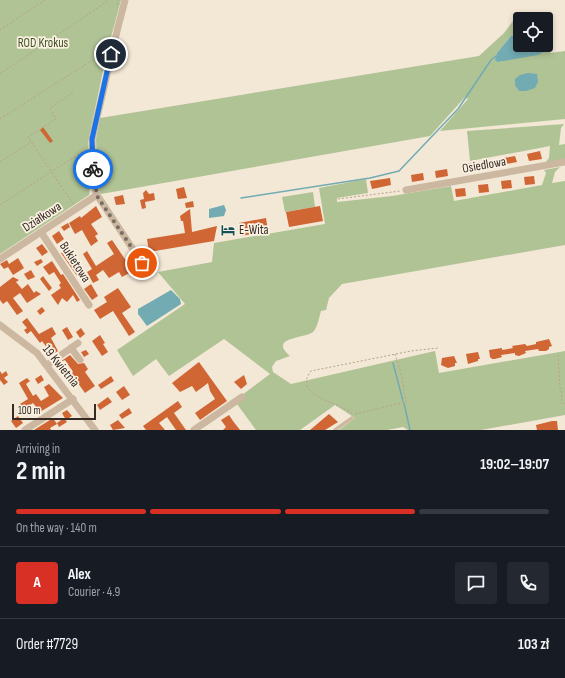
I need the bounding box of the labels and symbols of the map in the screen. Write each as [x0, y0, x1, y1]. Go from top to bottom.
park label: ROD Krokus [18, 35, 69, 51]
pin [94, 37, 128, 71]
courier [73, 149, 113, 189]
street label: Osiedlowa [461, 153, 507, 177]
street label: Działkowa [20, 199, 64, 235]
hotel icon: E-Wita [220, 222, 236, 238]
place label: E-Wita [239, 222, 269, 238]
street label: Bukietowa [56, 239, 94, 285]
pin [125, 246, 159, 280]
street label: 19 Kwietnia [39, 342, 83, 390]
scale bar [12, 402, 96, 421]

